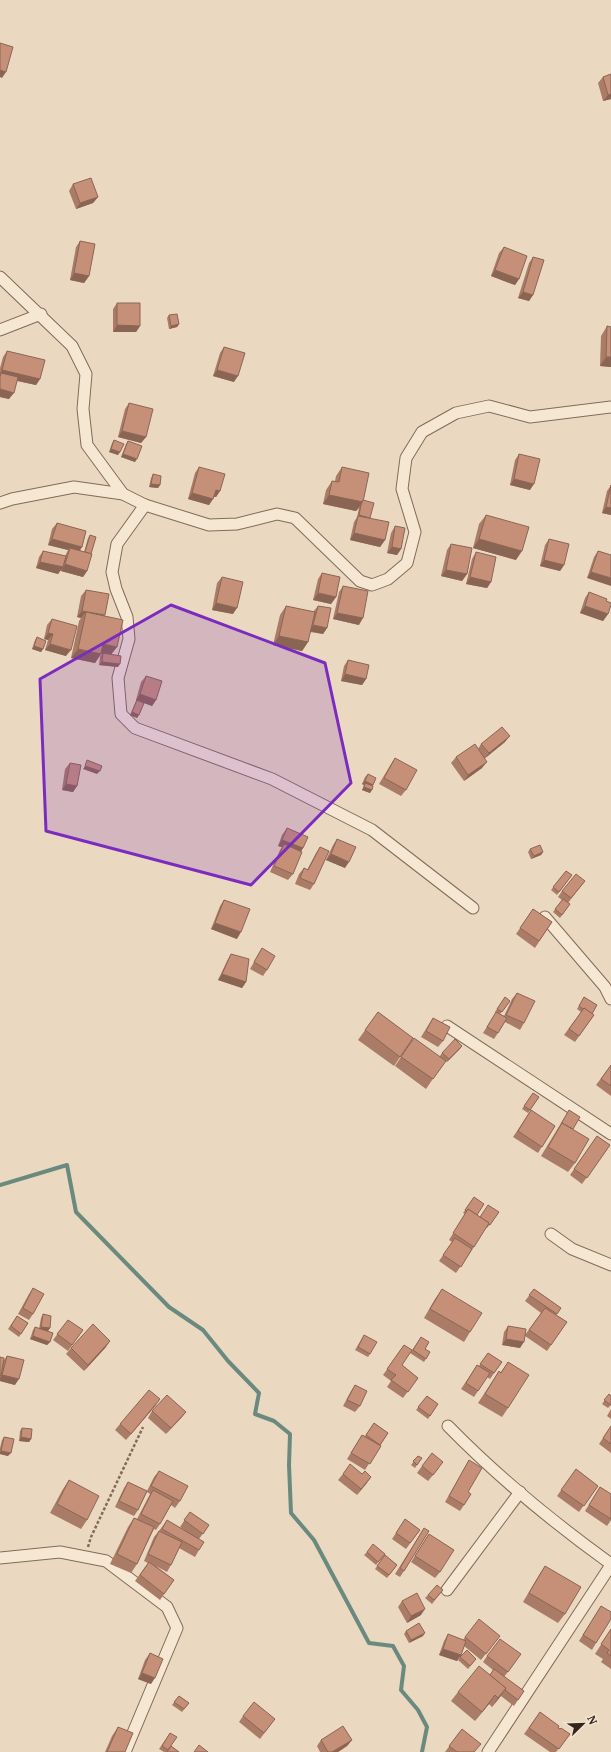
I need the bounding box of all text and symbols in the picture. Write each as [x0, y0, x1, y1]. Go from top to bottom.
north arrow [563, 1704, 603, 1744]
text: N [584, 1714, 601, 1727]

